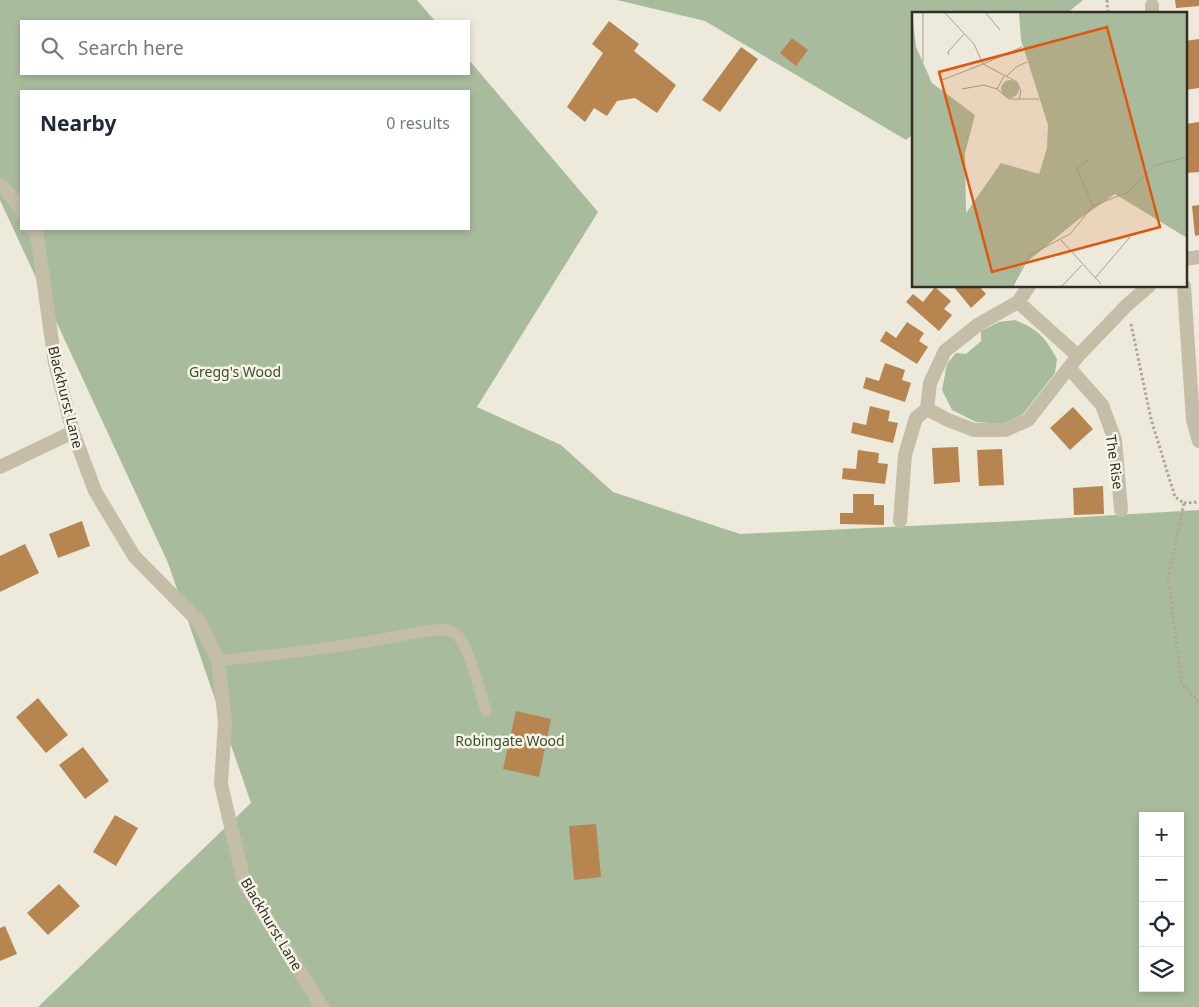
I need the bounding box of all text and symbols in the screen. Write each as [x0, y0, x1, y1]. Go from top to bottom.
inset map [912, 12, 1186, 288]
search box [20, 20, 470, 75]
icon: search [38, 34, 66, 62]
text: Search here [78, 35, 184, 61]
text: Nearby [40, 109, 116, 137]
text: 0 results [386, 112, 450, 134]
street label: Blackhurst Lane [44, 344, 88, 450]
park label: Gregg's Wood [189, 362, 281, 381]
street label: The Rise [1102, 433, 1128, 491]
park label: Robingate Wood [455, 731, 565, 750]
map controls [1139, 812, 1184, 992]
button: + [1139, 812, 1184, 857]
button: − [1139, 857, 1184, 902]
street label: Blackhurst Lane [237, 874, 307, 974]
button: locate [1139, 902, 1184, 947]
button: layers [1139, 947, 1184, 992]

